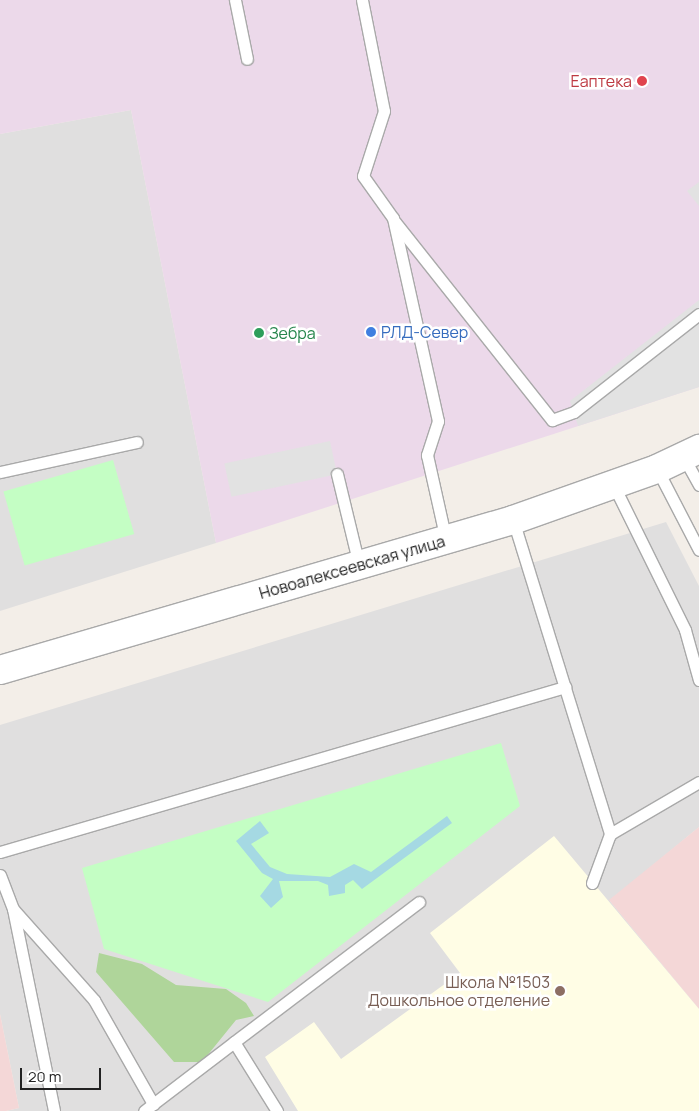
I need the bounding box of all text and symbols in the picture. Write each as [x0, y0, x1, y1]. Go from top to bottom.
place label: Еаптека [571, 71, 632, 91]
marker: Еаптека [636, 75, 648, 87]
place label: РЛД-Север [381, 322, 468, 342]
place label: Зебра [269, 323, 316, 343]
marker: РЛД-Север [365, 326, 377, 338]
marker: Зебра [253, 327, 265, 339]
street label: Новоалексеевская улица [257, 531, 447, 603]
place label: Школа №1503 Дошкольное отделение [368, 972, 550, 1010]
marker: Школа №1503 Дошкольное отделение [554, 985, 566, 997]
scale bar [22, 1058, 104, 1090]
text: 20 m [28, 1066, 61, 1087]

